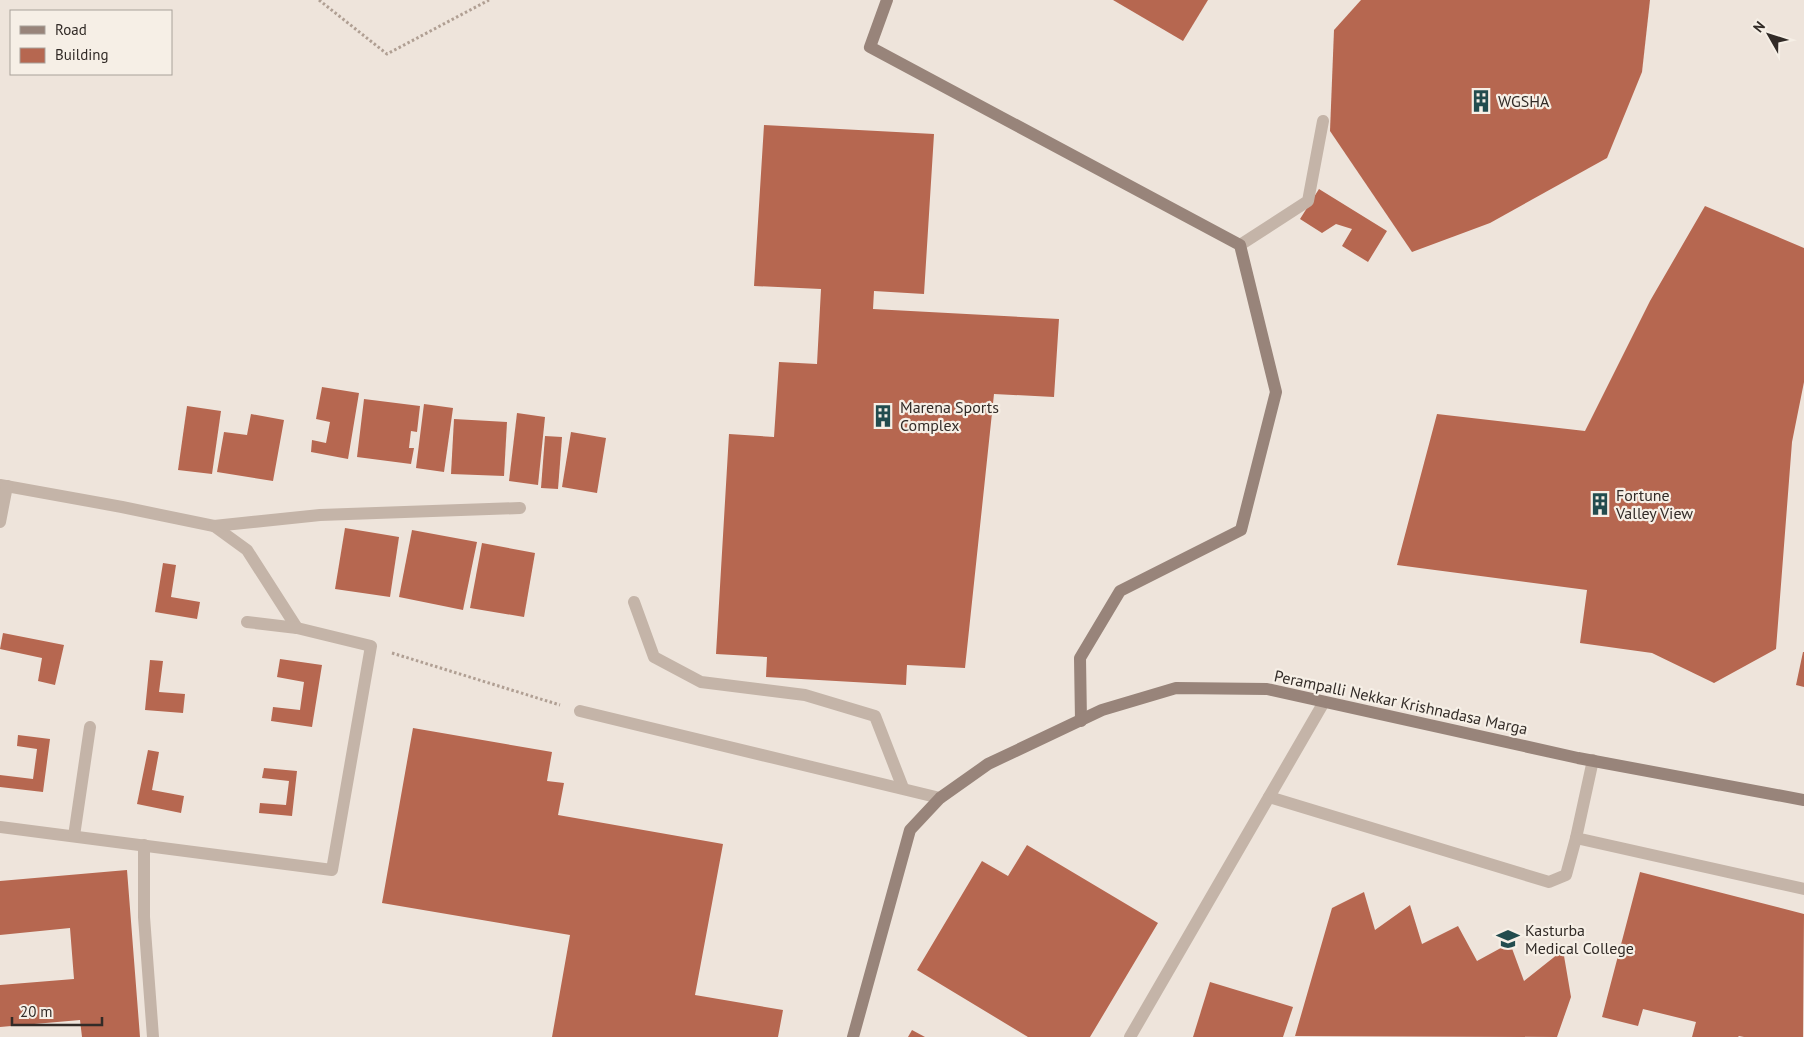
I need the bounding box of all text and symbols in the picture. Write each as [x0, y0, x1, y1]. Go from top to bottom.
legend [10, 10, 172, 75]
north arrow [1744, 10, 1794, 60]
text: N [1749, 18, 1769, 36]
text: Road [55, 20, 87, 39]
text: Building [55, 45, 109, 64]
building icon: WGSHA [1468, 88, 1494, 114]
place label: WGSHA [1498, 91, 1550, 111]
place label: Marena Sports Complex [900, 397, 999, 435]
building icon: Marena Sports Complex [870, 403, 896, 429]
place label: Fortune Valley View [1615, 485, 1693, 523]
building icon: Fortune Valley View [1587, 491, 1613, 517]
street label: Perampalli Nekkar Krishnadasa Marga [1272, 665, 1530, 739]
place label: Kasturba Medical College [1525, 920, 1634, 958]
school or university icon: Kasturba Medical College [1495, 926, 1521, 952]
scale bar [12, 994, 102, 1026]
text: 20 m [20, 1002, 53, 1021]

